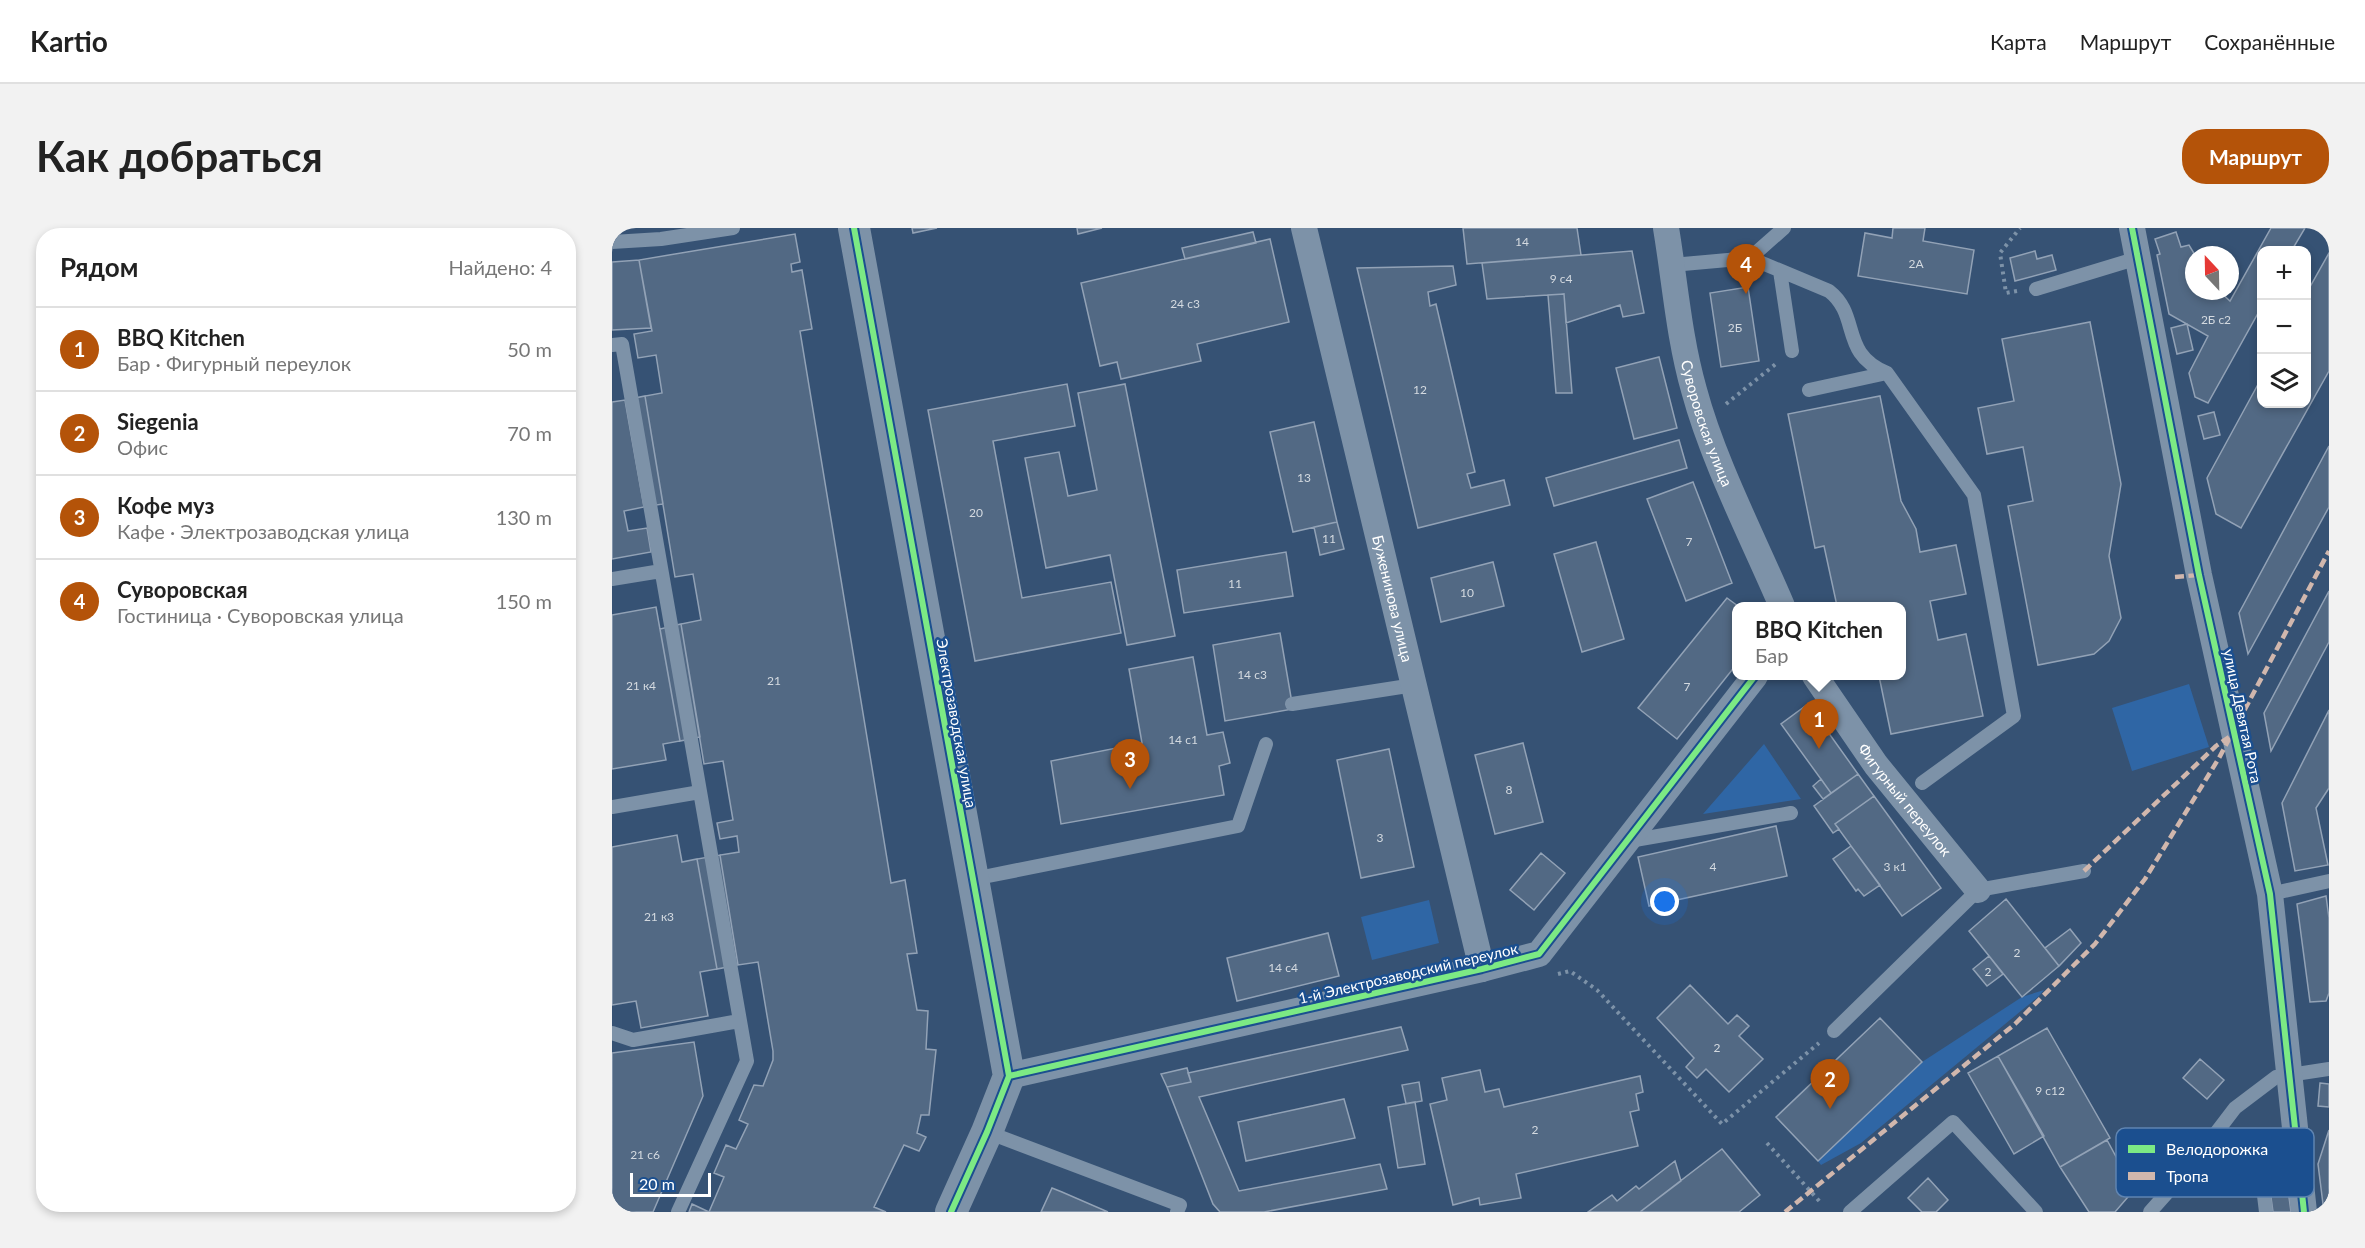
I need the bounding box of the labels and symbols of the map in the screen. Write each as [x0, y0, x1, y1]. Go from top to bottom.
house number: 14 [1515, 234, 1529, 249]
pin: 4 [1726, 244, 1766, 294]
north arrow [2185, 246, 2239, 300]
house number: 2А [1908, 256, 1924, 271]
house number: 9 с4 [1550, 271, 1572, 286]
house number: 24 с3 [1170, 296, 1200, 311]
house number: 2Б с2 [2201, 312, 2231, 327]
house number: 2Б [1728, 320, 1742, 335]
street label: Суворовская улица [1678, 358, 1737, 489]
house number: 12 [1413, 382, 1427, 397]
house number: 13 [1297, 470, 1311, 485]
house number: 20 [969, 505, 983, 520]
house number: 11 [1322, 531, 1336, 546]
street label: Буженинова улица [1369, 533, 1417, 664]
house number: 7 [1686, 534, 1693, 549]
house number: 11 [1228, 576, 1242, 591]
house number: 10 [1460, 585, 1474, 600]
street label: Электрозаводская улица [933, 637, 981, 809]
street label: улица Девятая Рота [2220, 647, 2266, 785]
house number: 14 с3 [1237, 667, 1267, 682]
house number: 21 [767, 673, 781, 688]
house number: 21 к4 [626, 678, 656, 693]
house number: 7 [1684, 679, 1691, 694]
pin: 1 [1800, 700, 1838, 749]
house number: 14 с1 [1168, 732, 1198, 747]
pin: 3 [1110, 740, 1150, 789]
street label: Фигурный переулок [1855, 740, 1956, 860]
house number: 8 [1506, 782, 1513, 797]
house number: 3 [1377, 830, 1384, 845]
house number: 4 [1710, 859, 1717, 874]
house number: 3 к1 [1883, 859, 1907, 874]
your location [1650, 887, 1679, 916]
house number: 21 к3 [644, 909, 674, 924]
street label: 1-й Электрозаводский переулок [1297, 939, 1520, 1007]
house number: 2 [2014, 945, 2021, 960]
house number: 14 с4 [1268, 960, 1298, 975]
house number: 2 [1985, 964, 1992, 979]
house number: 2 [1714, 1040, 1721, 1055]
pin: 2 [1810, 1060, 1850, 1109]
house number: 9 с12 [2035, 1083, 2065, 1098]
house number: 2 [1532, 1122, 1539, 1137]
legend [2116, 1128, 2314, 1197]
text: Велодорожка [2166, 1139, 2268, 1158]
house number: 21 с6 [630, 1147, 660, 1162]
text: Тропа [2166, 1166, 2209, 1185]
scale bar [630, 1170, 711, 1198]

